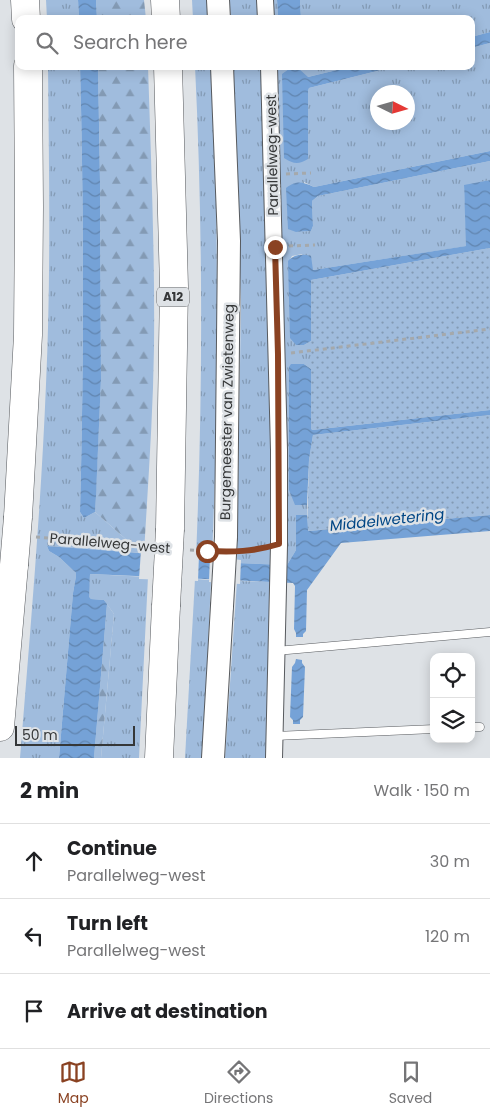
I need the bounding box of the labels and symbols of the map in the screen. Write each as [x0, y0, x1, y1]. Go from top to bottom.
north arrow [370, 85, 415, 130]
street label: Parallelweg-west [261, 94, 283, 216]
route end [264, 236, 287, 259]
road number: A12 [157, 288, 189, 306]
street label: Burgemeester van Zwietenweg [215, 304, 239, 520]
water label: Middelwetering [329, 503, 445, 536]
street label: Parallelweg-west [49, 528, 171, 558]
route start [196, 540, 219, 563]
scale bar [15, 723, 135, 746]

